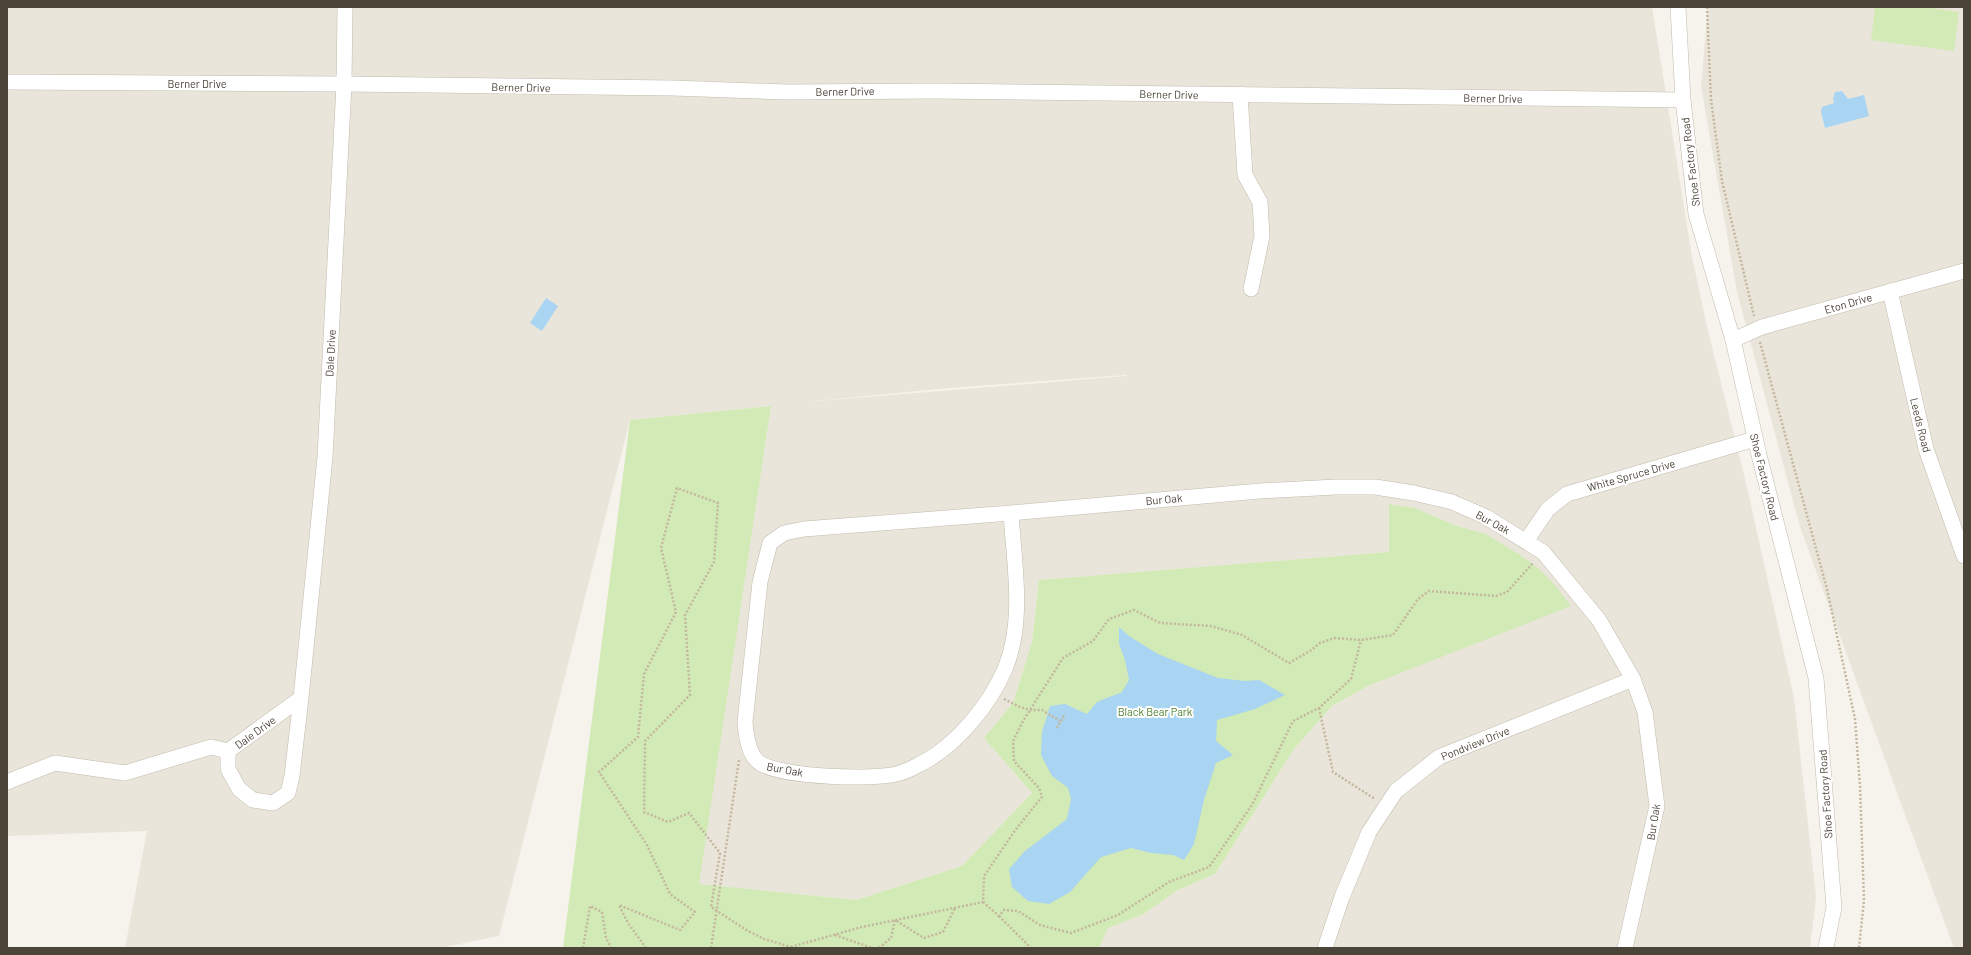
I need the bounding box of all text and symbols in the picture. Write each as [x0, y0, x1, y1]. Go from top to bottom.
street label: Berner Drive [167, 77, 227, 90]
street label: Berner Drive [491, 80, 551, 94]
street label: Berner Drive [815, 84, 875, 98]
street label: Berner Drive [1139, 87, 1199, 101]
street label: Berner Drive [1463, 91, 1523, 105]
street label: Shoe Factory Road [1678, 117, 1702, 207]
street label: Eton Drive [1823, 290, 1874, 316]
street label: Dale Drive [322, 329, 338, 377]
street label: Leeds Road [1908, 396, 1934, 454]
street label: Shoe Factory Road [1748, 432, 1782, 522]
street label: White Spruce Drive [1585, 456, 1677, 494]
street label: Bur Oak [1145, 491, 1183, 507]
street label: Bur Oak [1474, 508, 1513, 537]
park label: Black Bear Park [1118, 705, 1193, 718]
street label: Dale Drive [232, 713, 278, 751]
street label: Pondview Drive [1439, 723, 1511, 763]
street label: Shoe Factory Road [1815, 749, 1835, 839]
street label: Bur Oak [766, 759, 805, 779]
street label: Bur Oak [1644, 802, 1662, 841]

